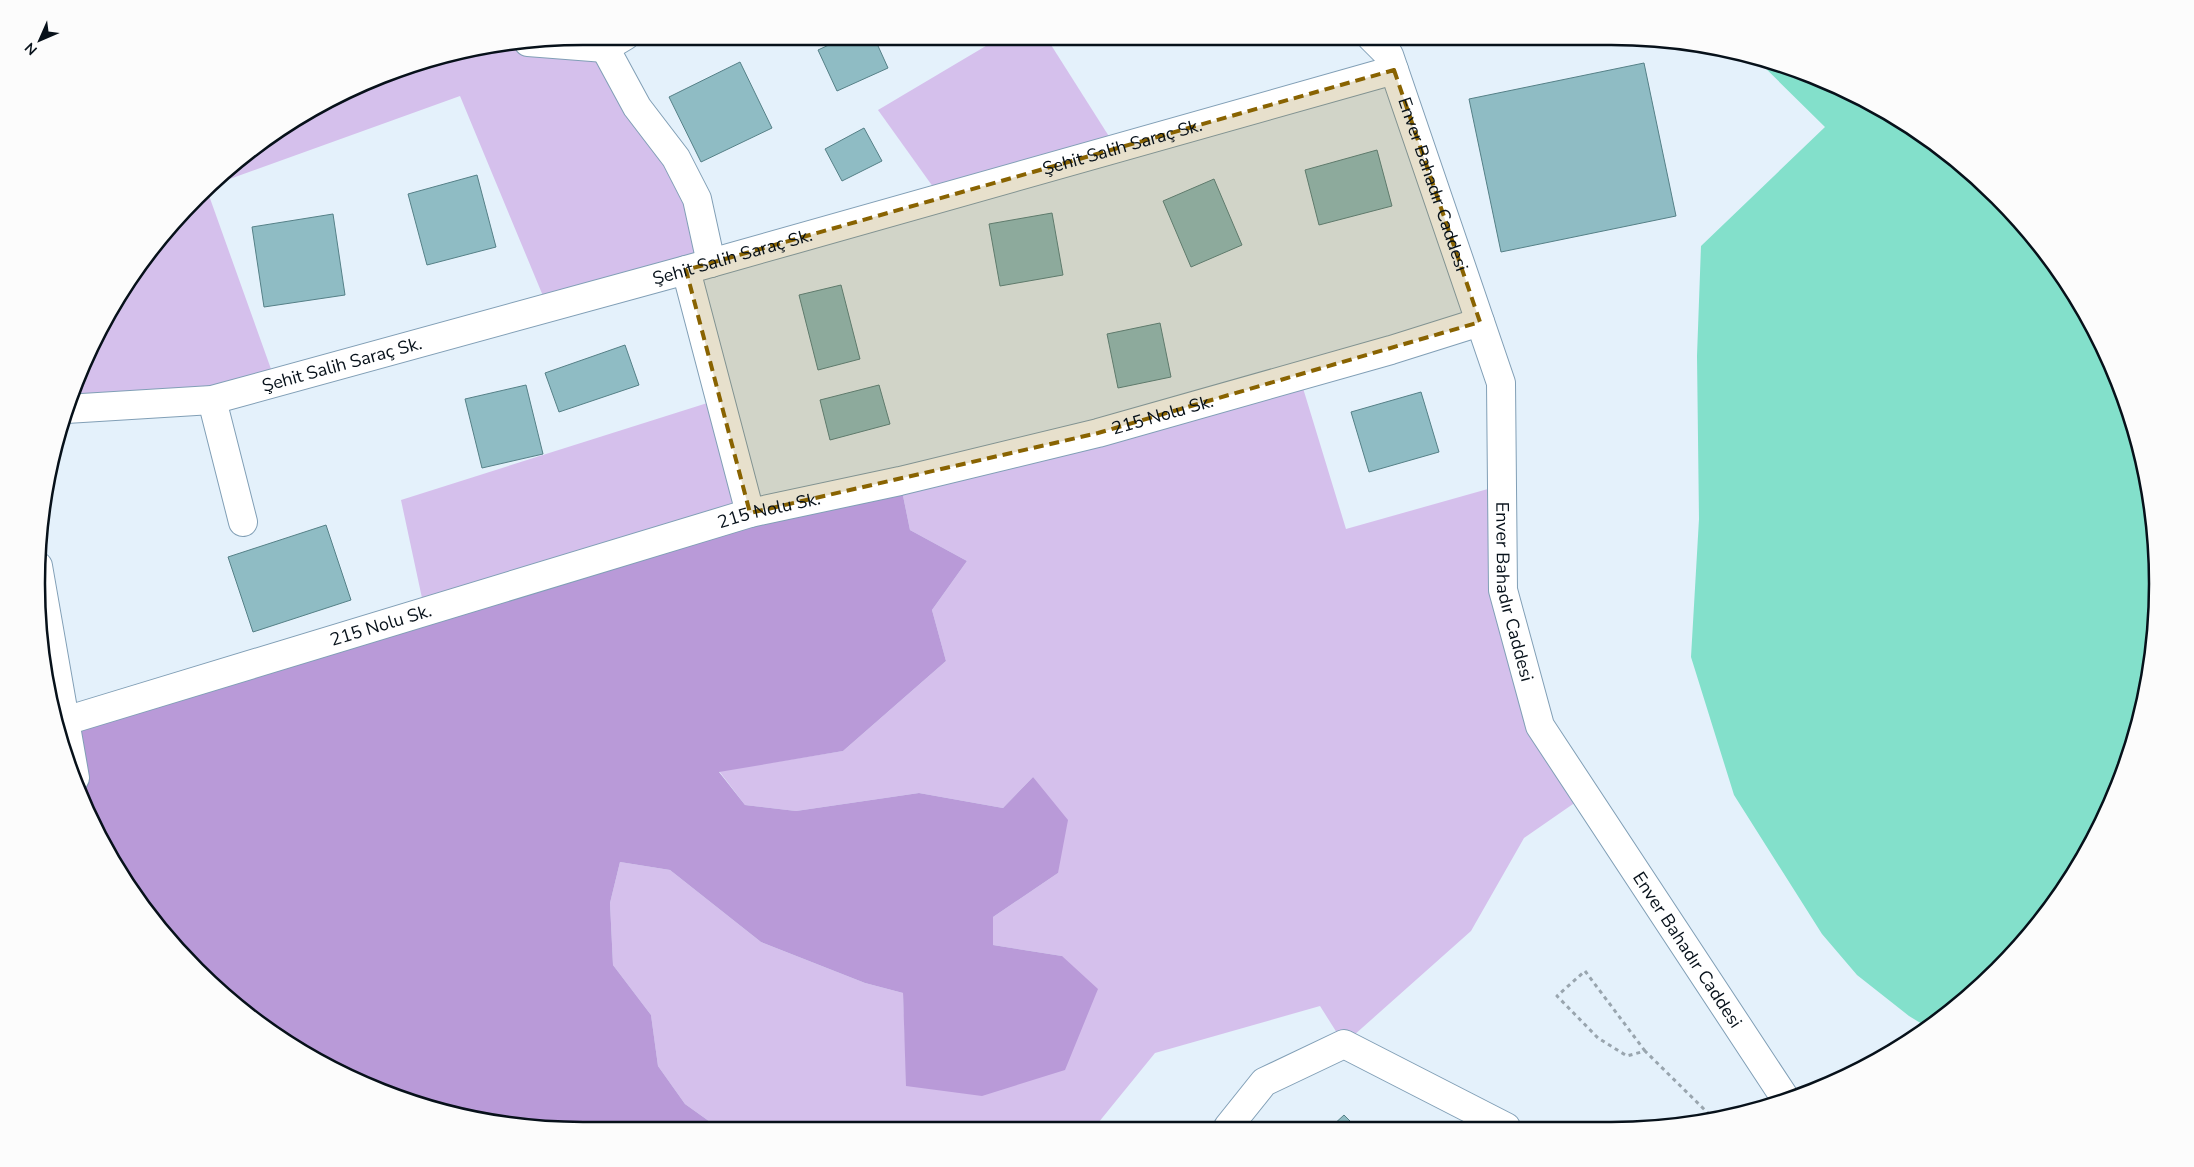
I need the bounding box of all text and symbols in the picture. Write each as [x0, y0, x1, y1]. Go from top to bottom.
north arrow [15, 15, 65, 65]
text: N [21, 38, 42, 59]
street label: Enver Bahadır Caddesi [1392, 94, 1474, 274]
street label: Şehit Salih Saraç Sk. [1040, 113, 1205, 181]
street label: Şehit Salih Saraç Sk. [650, 223, 815, 291]
street label: Şehit Salih Saraç Sk. [259, 331, 425, 398]
street label: 215 Nolu Sk. [1109, 389, 1216, 441]
street label: 215 Nolu Sk. [715, 486, 822, 534]
street label: Enver Bahadır Caddesi [1490, 502, 1539, 684]
street label: 215 Nolu Sk. [327, 598, 434, 652]
street label: Enver Bahadır Caddesi [1627, 867, 1748, 1033]

